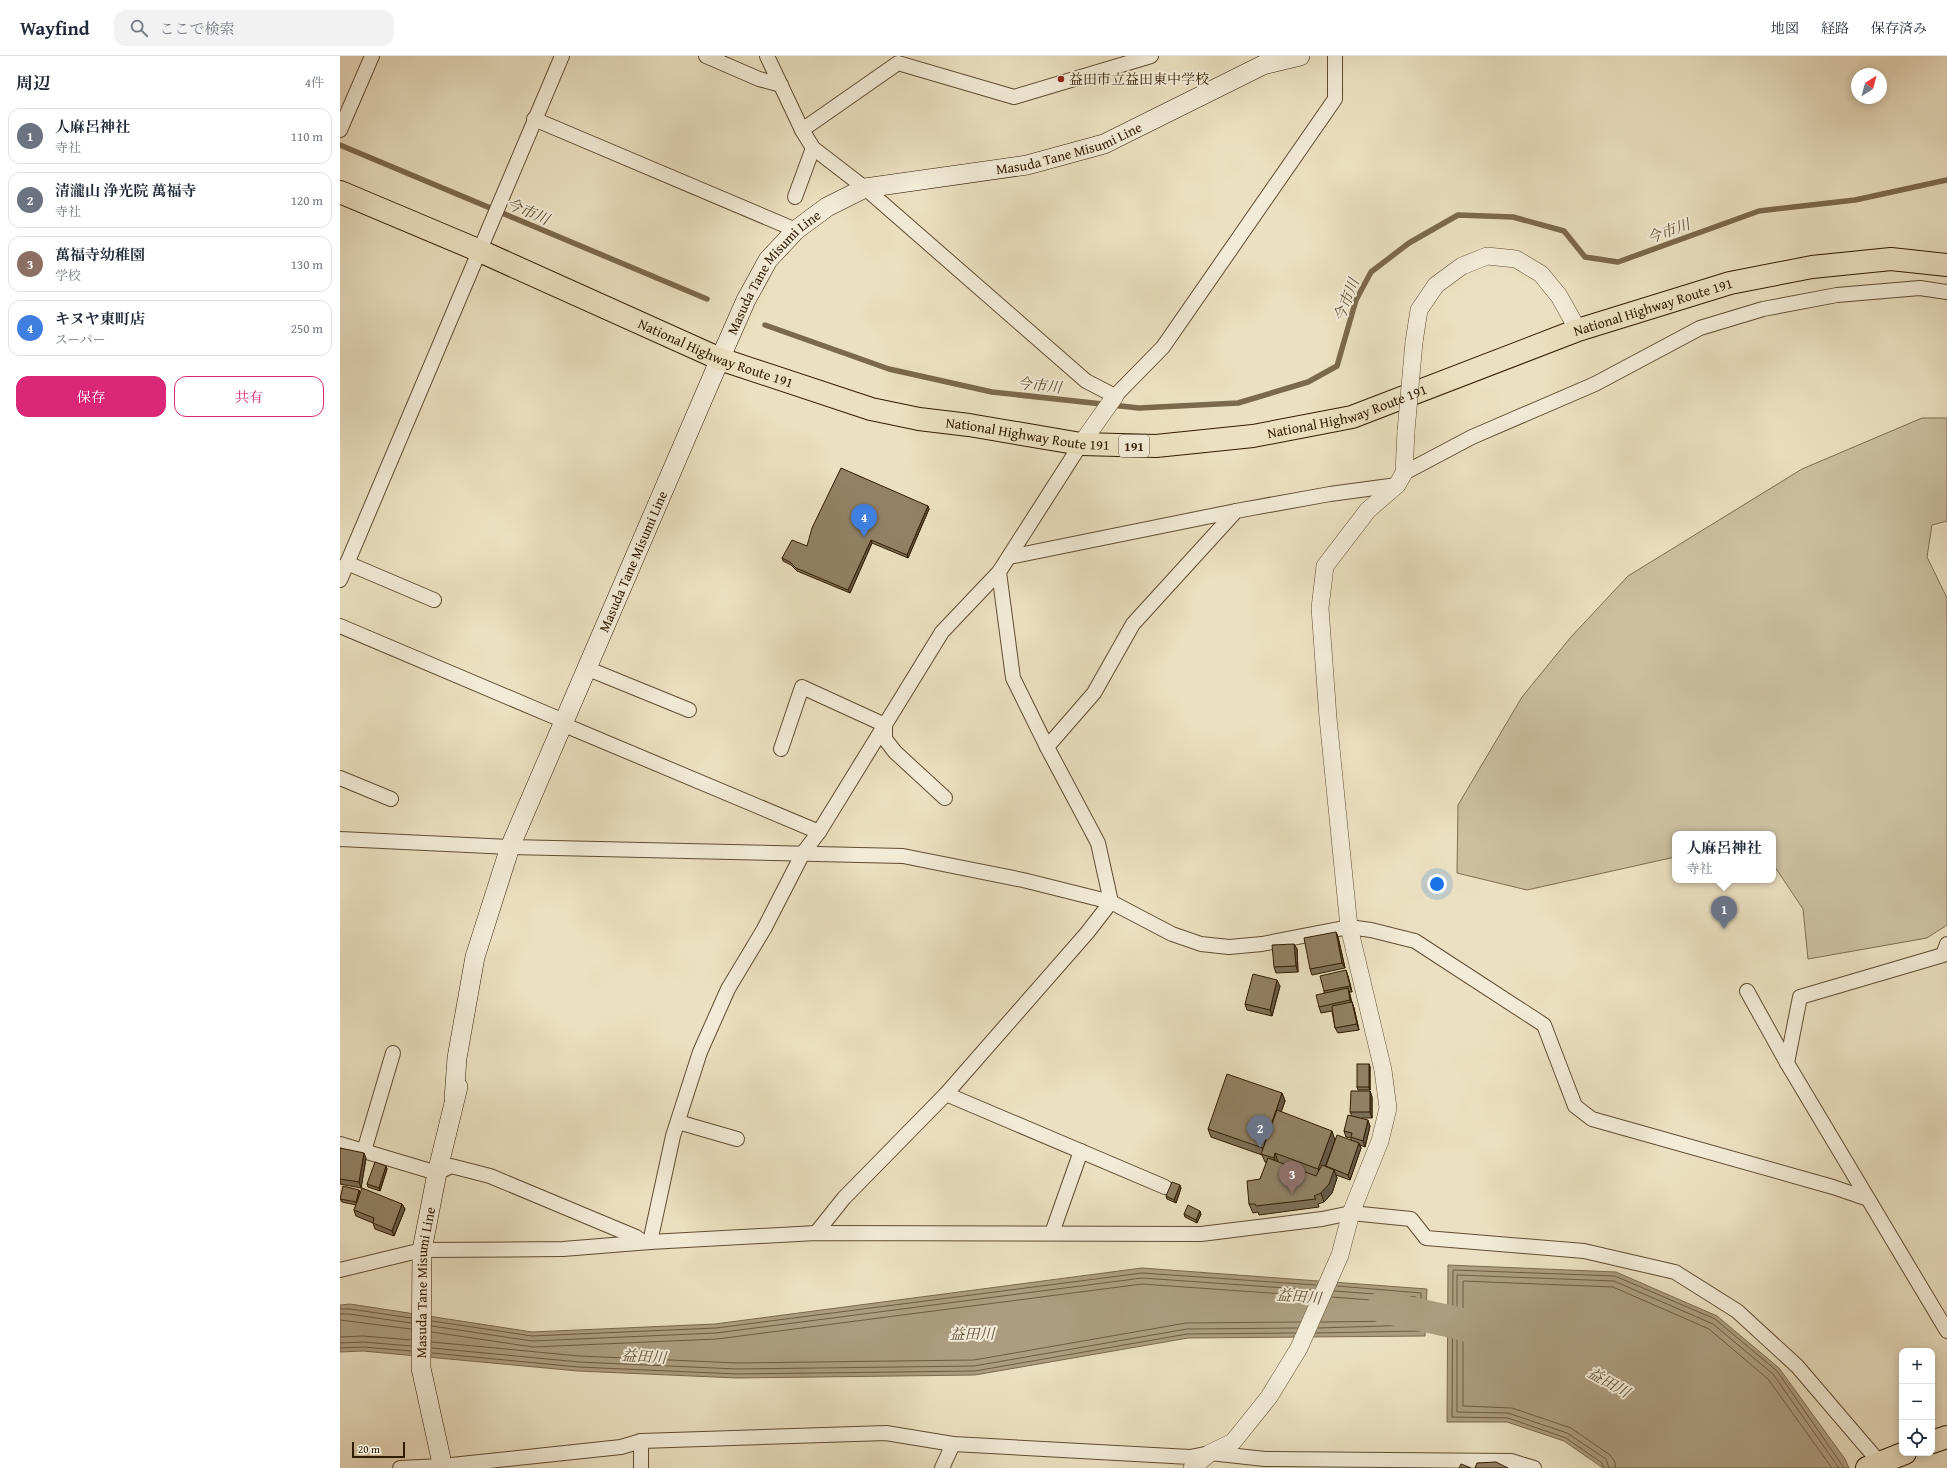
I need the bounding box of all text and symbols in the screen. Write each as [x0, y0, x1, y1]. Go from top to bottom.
search box [114, 10, 394, 46]
text: Wayfind [20, 14, 90, 42]
icon: search [128, 17, 150, 39]
text: ここで検索 [160, 18, 235, 39]
text: 地図 [1771, 18, 1799, 38]
text: 経路 [1821, 18, 1849, 38]
text: 保存済み [1871, 18, 1927, 38]
north arrow [1851, 68, 1887, 104]
place label: 益田市立益田東中学校 [1069, 69, 1209, 89]
text: 周辺 [16, 70, 50, 95]
text: 4件 [305, 73, 324, 92]
marker: 益田市立益田東中学校 [1056, 74, 1066, 84]
text: 人麻呂神社 [55, 116, 130, 137]
street label: Masuda Tane Misumi Line [995, 117, 1146, 179]
text: 1 [27, 127, 33, 146]
text: 110 m [291, 127, 323, 146]
text: 寺社 [55, 138, 81, 157]
text: 清瀧山 浄光院 萬福寺 [55, 180, 197, 201]
text: 2 [27, 191, 33, 210]
text: 120 m [291, 191, 323, 210]
water label: 今市川 [503, 193, 555, 230]
text: 寺社 [55, 202, 81, 221]
street label: Masuda Tane Misumi Line [722, 205, 825, 338]
water label: 今市川 [1643, 213, 1695, 249]
text: 萬福寺幼稚園 [55, 244, 145, 265]
text: 3 [27, 255, 33, 274]
text: 130 m [291, 255, 323, 274]
text: 学校 [55, 266, 81, 285]
water label: 今市川 [1328, 273, 1365, 325]
street label: National Highway Route 191 [1571, 273, 1735, 341]
text: キヌヤ東町店 [55, 308, 145, 329]
street label: National Highway Route 191 [635, 313, 796, 393]
text: 4 [27, 319, 33, 338]
text: 250 m [291, 319, 323, 338]
text: スーパー [55, 330, 106, 349]
water label: 今市川 [1016, 372, 1064, 398]
button: 保存 [16, 376, 166, 417]
button: 共有 [174, 376, 324, 417]
street label: National Highway Route 191 [1265, 379, 1430, 443]
street label: National Highway Route 191 [945, 412, 1110, 455]
road number: 191 [1119, 435, 1149, 457]
street label: Masuda Tane Misumi Line [594, 487, 672, 635]
pin: 4 [851, 504, 877, 537]
popup [1672, 831, 1776, 883]
text: 人麻呂神社 [1686, 837, 1762, 858]
text: 寺社 [1686, 859, 1713, 878]
your location [1427, 874, 1447, 894]
pin: 1 [1711, 896, 1737, 929]
pin: 2 [1247, 1115, 1273, 1148]
pin: 3 [1279, 1161, 1305, 1194]
street label: Masuda Tane Misumi Line [411, 1205, 440, 1359]
water label: 益田川 [1276, 1284, 1324, 1309]
water label: 益田川 [949, 1323, 996, 1344]
water label: 益田川 [621, 1344, 669, 1368]
map controls [1899, 1348, 1935, 1456]
button: + [1899, 1348, 1935, 1384]
water label: 益田川 [1584, 1362, 1635, 1403]
button: − [1899, 1384, 1935, 1420]
button: locate [1899, 1420, 1935, 1456]
scale bar [352, 1440, 405, 1459]
text: 20 m [358, 1441, 380, 1457]

